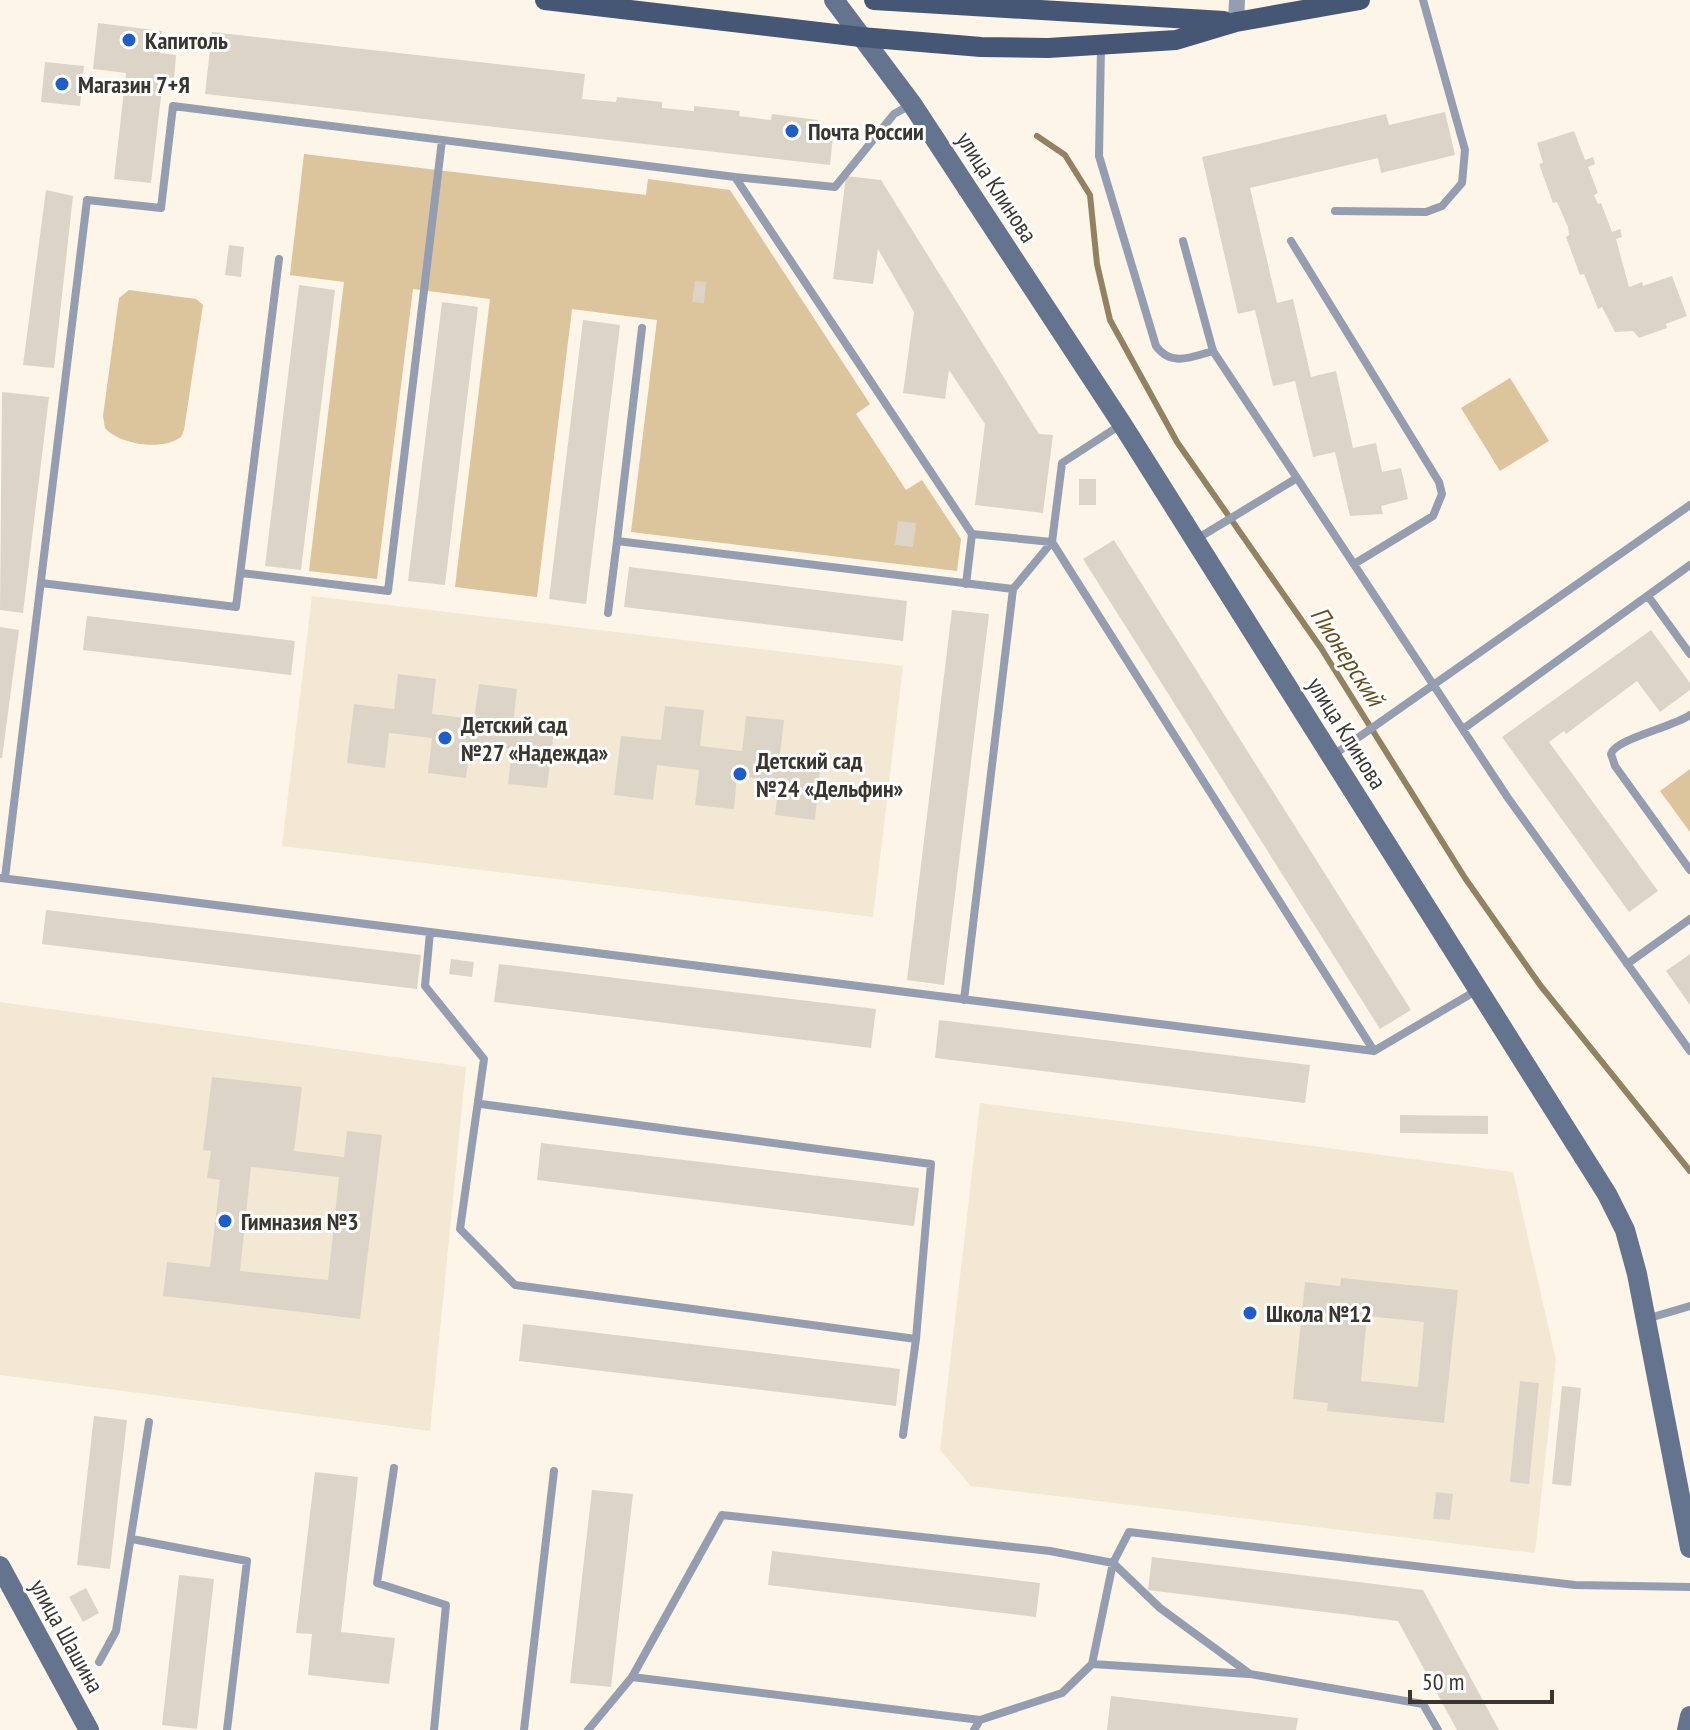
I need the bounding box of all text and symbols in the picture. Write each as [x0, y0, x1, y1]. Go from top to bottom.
place label: Капитоль [145, 25, 228, 56]
marker: Капитоль [120, 31, 138, 49]
place label: Магазин 7+Я [78, 69, 190, 100]
marker: Магазин 7+Я [53, 75, 71, 93]
place label: Почта России [808, 116, 924, 147]
marker: Почта России [783, 122, 801, 140]
street label: улица Клинова [950, 126, 1044, 248]
water label: Пионерский [1304, 600, 1394, 714]
street label: улица Клинова [1300, 671, 1394, 795]
place label: Детский сад №27 «Надежда» [461, 709, 609, 768]
marker: Детский сад №27 «Надежда» [436, 729, 454, 747]
place label: Детский сад №24 «Дельфин» [756, 745, 904, 804]
marker: Детский сад №24 «Дельфин» [731, 765, 749, 783]
place label: Гимназия №3 [241, 1206, 359, 1237]
marker: Гимназия №3 [216, 1212, 234, 1230]
place label: Школа №12 [1266, 1298, 1372, 1329]
marker: Школа №12 [1241, 1304, 1259, 1322]
street label: улица Шашина [23, 1574, 111, 1698]
scale bar [1410, 1654, 1552, 1704]
text: 50 m [1422, 1666, 1464, 1697]

